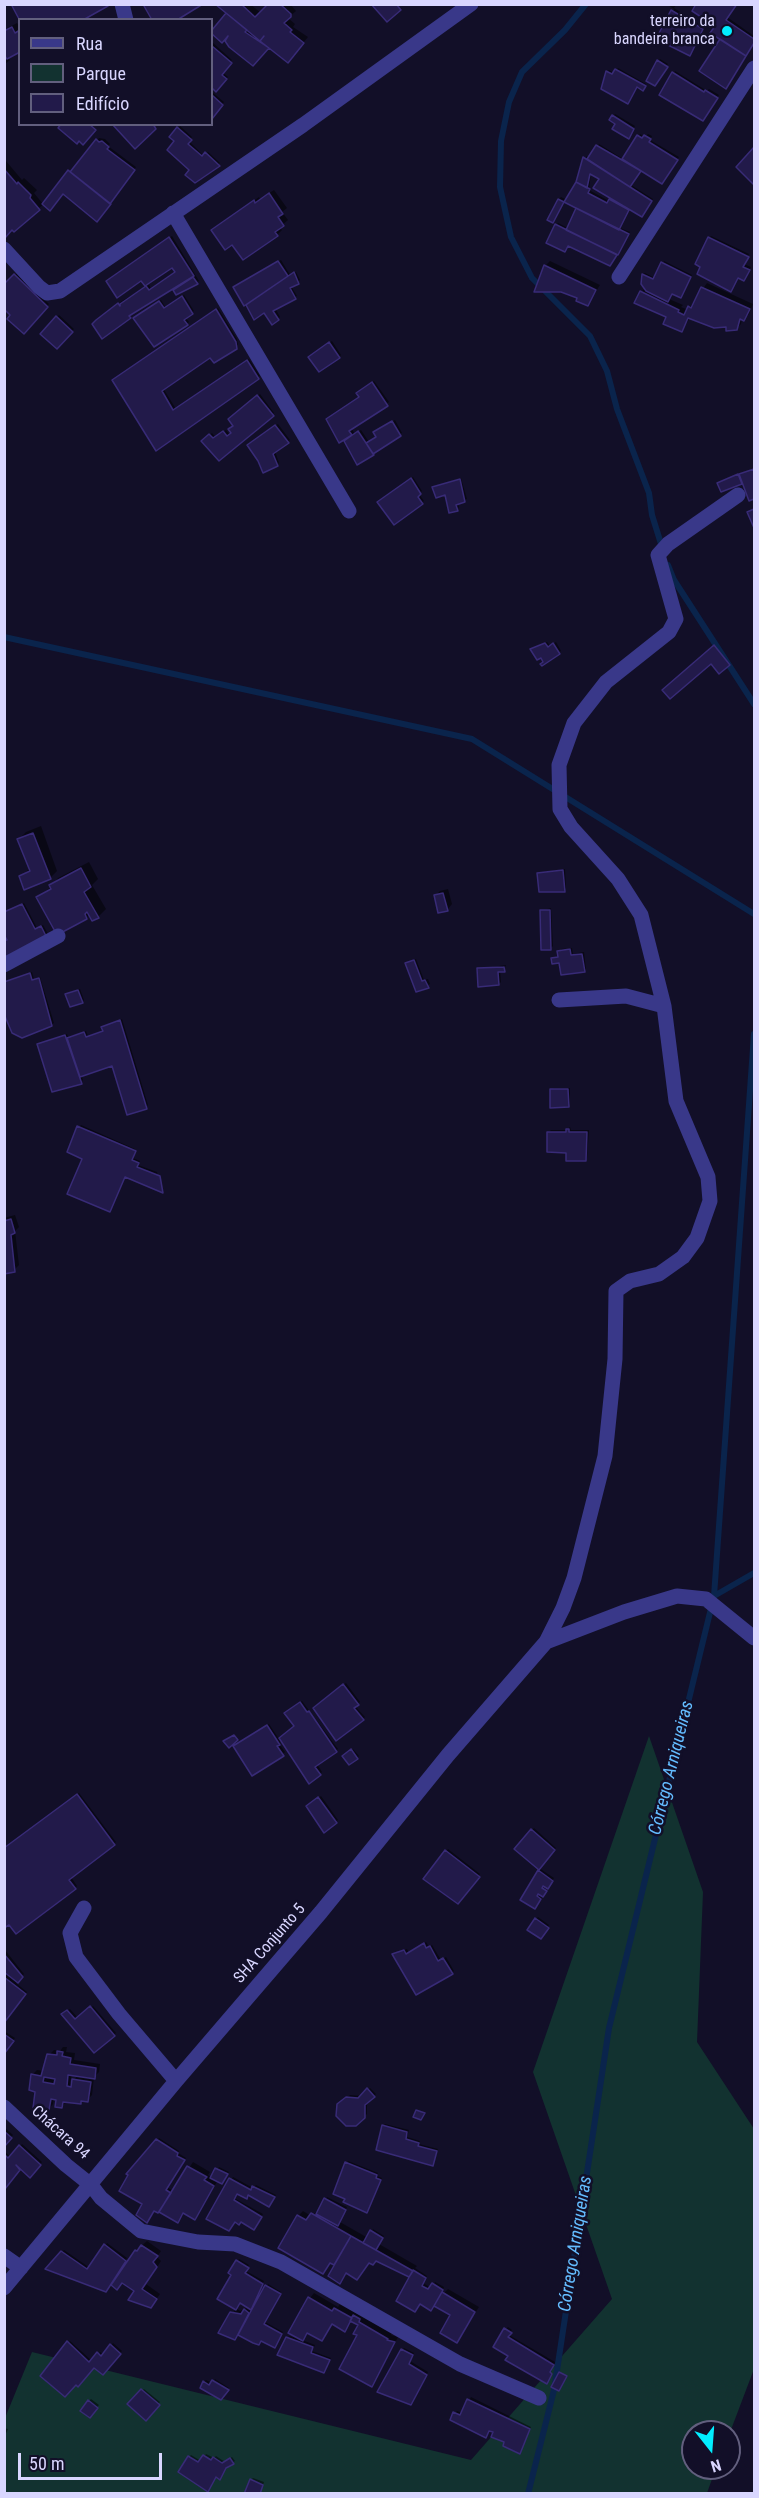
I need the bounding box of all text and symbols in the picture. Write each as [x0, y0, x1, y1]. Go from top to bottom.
place label: terreiro da bandeira branca [614, 12, 715, 50]
legend [18, 18, 213, 126]
marker: terreiro da bandeira branca [720, 24, 734, 38]
text: Rua [76, 33, 103, 54]
text: Parque [76, 63, 126, 84]
text: Edifício [76, 93, 129, 114]
water label: Córrego Arniqueiras [645, 1699, 699, 1837]
street label: SHA Conjunto 5 [230, 1900, 310, 1988]
street label: Chácara 94 [27, 2102, 93, 2164]
water label: Córrego Arniqueiras [555, 2175, 597, 2313]
north arrow [681, 2420, 741, 2480]
scale bar [21, 2441, 165, 2479]
text: 50 m [29, 2453, 64, 2474]
text: N [708, 2455, 723, 2476]

